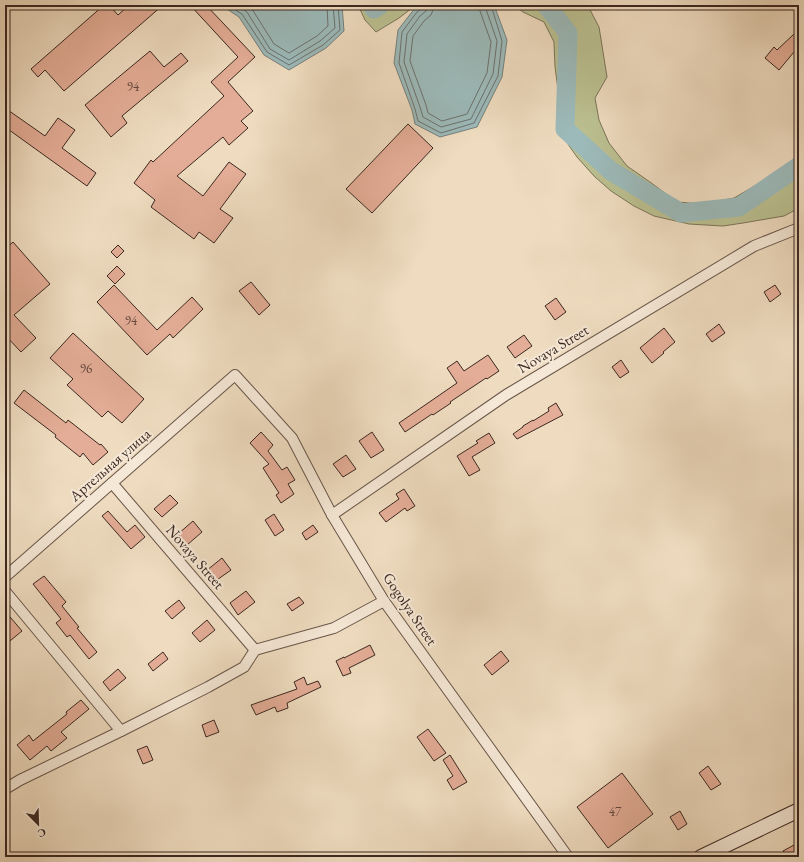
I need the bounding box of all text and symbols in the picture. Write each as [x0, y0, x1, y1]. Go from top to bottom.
house number: 94 [127, 78, 140, 95]
house number: 94 [125, 312, 138, 329]
street label: Novaya Street [514, 320, 592, 377]
house number: 96 [80, 360, 92, 377]
street label: Артельная улица [64, 424, 154, 506]
street label: Novaya Street [162, 520, 229, 593]
street label: Gogolya Street [379, 569, 442, 649]
house number: 47 [609, 803, 622, 820]
north arrow [18, 804, 58, 844]
text: С [35, 825, 48, 841]

